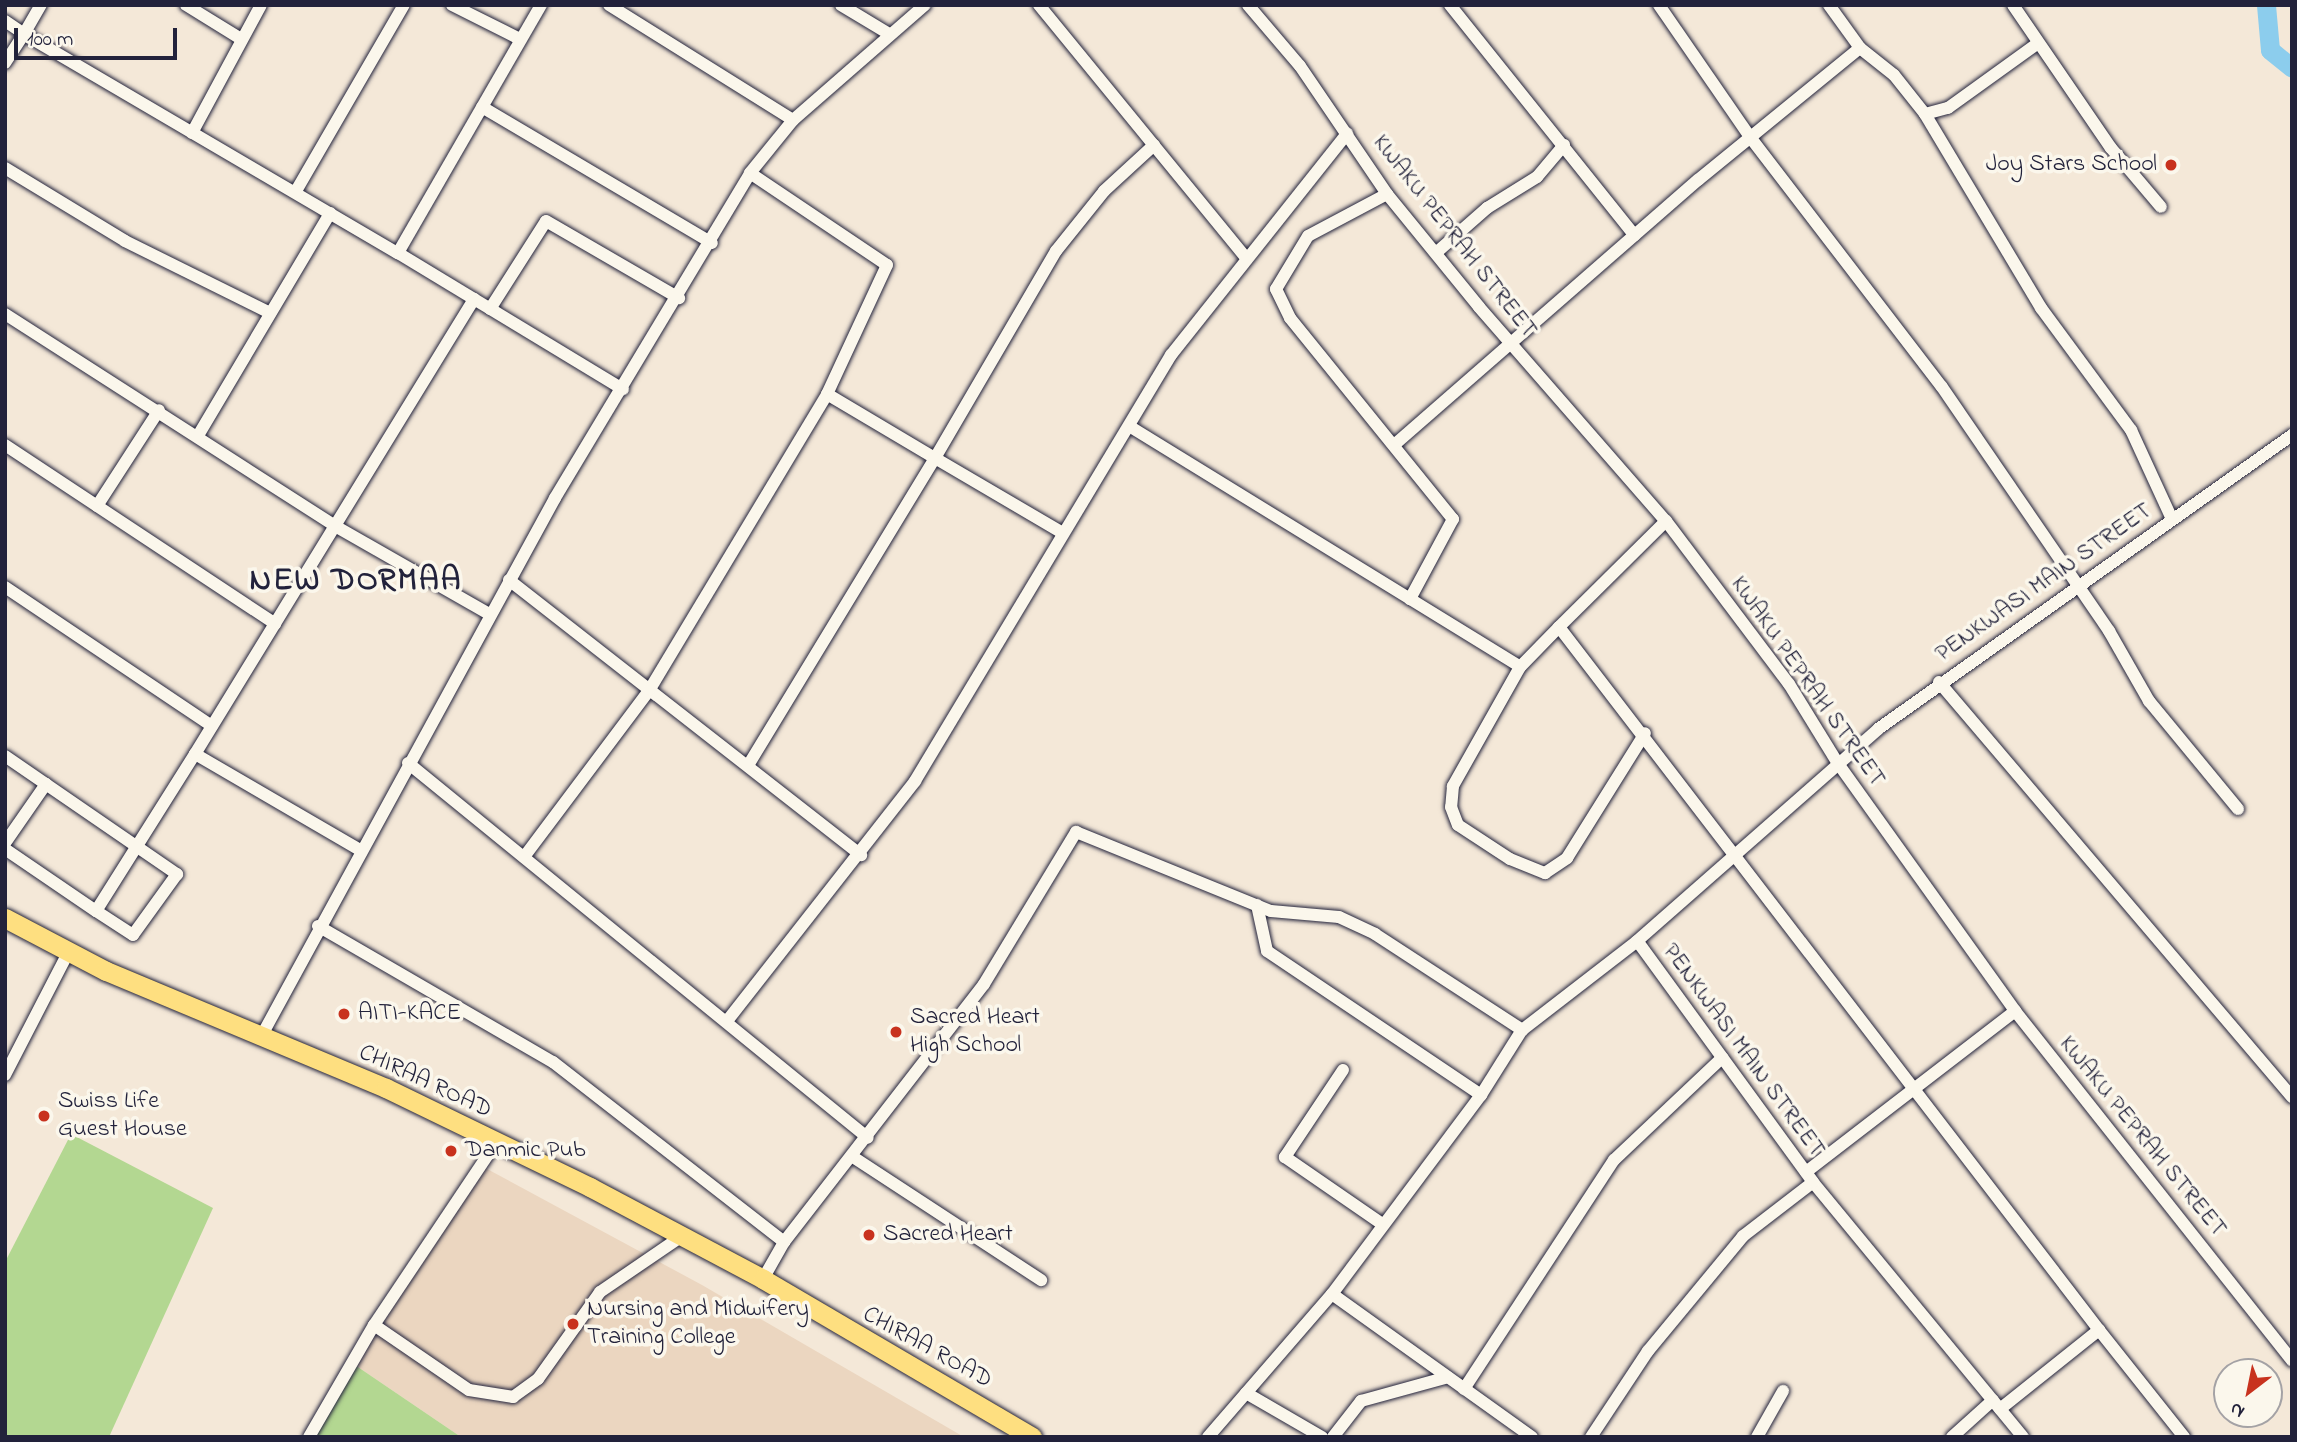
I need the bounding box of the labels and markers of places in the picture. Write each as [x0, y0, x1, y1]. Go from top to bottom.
place label: Joy Stars School [1986, 151, 2157, 179]
marker: Joy Stars School [2163, 157, 2179, 173]
place label: AITI-KACE [358, 1000, 461, 1028]
place label: Sacred Heart High School [910, 1004, 1040, 1060]
marker: AITI-KACE [336, 1006, 352, 1022]
marker: Sacred Heart High School [888, 1024, 904, 1040]
place label: Swiss Life Guest House [58, 1088, 187, 1144]
marker: Swiss Life Guest House [36, 1108, 52, 1124]
place label: Danmic Pub [465, 1137, 586, 1165]
marker: Danmic Pub [443, 1143, 459, 1159]
place label: Sacred Heart [883, 1221, 1013, 1249]
marker: Sacred Heart [861, 1227, 877, 1243]
place label: Nursing and Midwifery Training College [587, 1296, 809, 1352]
marker: Nursing and Midwifery Training College [565, 1316, 581, 1332]

